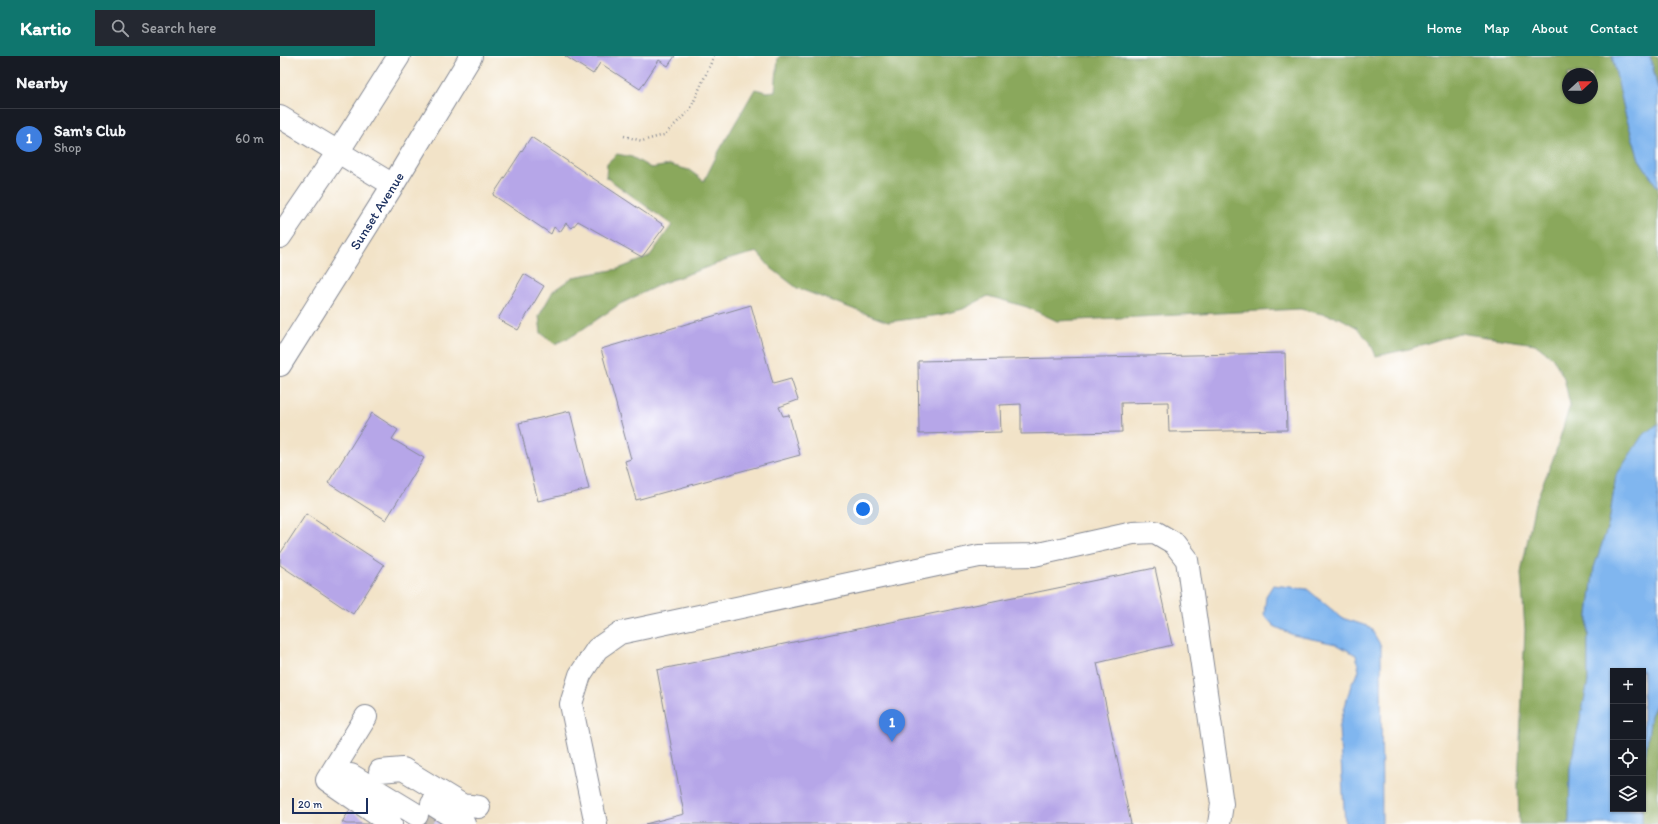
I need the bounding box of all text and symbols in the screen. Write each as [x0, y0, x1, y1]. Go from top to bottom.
search box [95, 10, 375, 46]
text: Kartio [20, 17, 71, 40]
icon: search [109, 17, 131, 39]
text: Search here [141, 19, 216, 37]
text: Home [1427, 20, 1462, 37]
text: Map [1484, 20, 1510, 37]
text: About [1532, 20, 1568, 37]
text: Contact [1590, 20, 1638, 37]
north arrow [1562, 68, 1598, 104]
text: Nearby [16, 72, 68, 92]
text: Sam's Club [54, 122, 126, 140]
text: 1 [26, 131, 32, 146]
text: 60 m [235, 131, 264, 146]
text: Shop [54, 140, 81, 155]
street label: Sunset Avenue [346, 168, 408, 253]
your location [853, 499, 873, 519]
map controls [1610, 668, 1646, 812]
button: + [1610, 668, 1646, 704]
button: − [1610, 704, 1646, 740]
pin: 1 [879, 709, 905, 742]
button: locate [1610, 740, 1646, 776]
button: layers [1610, 776, 1646, 812]
scale bar [292, 796, 368, 815]
text: 20 m [298, 798, 322, 811]

